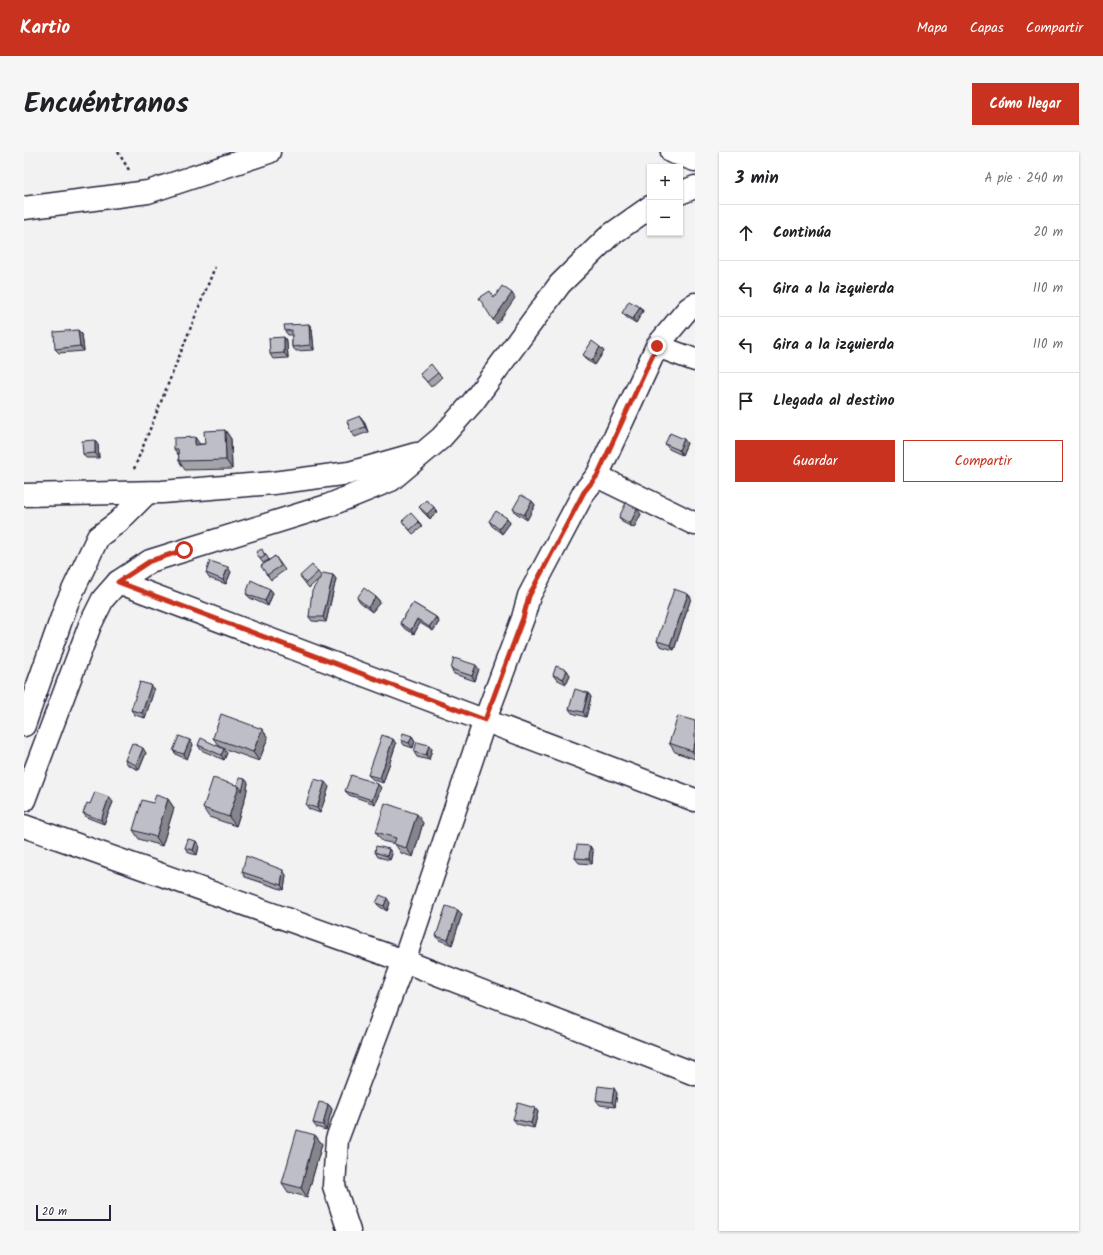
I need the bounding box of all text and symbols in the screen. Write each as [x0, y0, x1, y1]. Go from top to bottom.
text: Kartio [20, 13, 70, 43]
text: Mapa [917, 17, 948, 39]
text: Capas [970, 17, 1004, 39]
text: Compartir [1026, 17, 1083, 39]
text: Encuéntranos [24, 82, 189, 127]
button: Cómo llegar [972, 83, 1079, 125]
map controls [647, 164, 683, 236]
button: + [647, 164, 683, 200]
text: 3 min [735, 165, 779, 192]
text: A pie · 240 m [984, 168, 1063, 189]
button: − [647, 200, 683, 236]
text: Continúa [773, 221, 831, 245]
icon: ahead [735, 222, 757, 244]
text: 20 m [1033, 222, 1063, 243]
text: Gira a la izquierda [773, 277, 894, 301]
icon: left [735, 278, 757, 300]
text: 110 m [1033, 278, 1063, 299]
text: Gira a la izquierda [773, 333, 894, 357]
icon: left [735, 334, 757, 356]
text: 110 m [1033, 334, 1063, 355]
route end [648, 337, 666, 355]
text: Llegada al destino [773, 389, 895, 413]
icon: arrive [735, 390, 757, 412]
button: Guardar [735, 440, 895, 482]
button: Compartir [903, 440, 1063, 482]
route start [175, 541, 193, 559]
scale bar [36, 1203, 111, 1222]
text: 20 m [42, 1203, 67, 1221]

